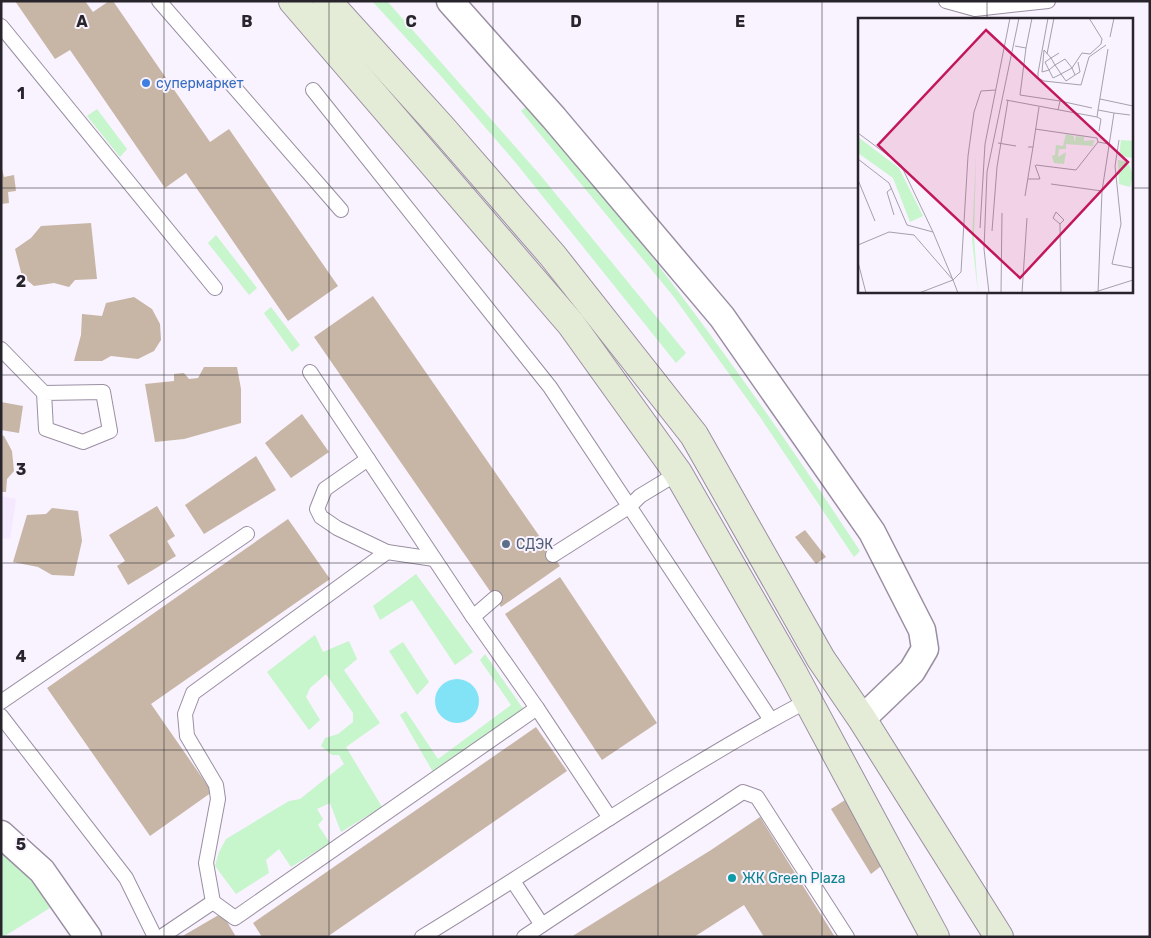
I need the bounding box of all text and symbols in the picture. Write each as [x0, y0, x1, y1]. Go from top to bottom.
text: A [76, 12, 88, 31]
text: B [241, 12, 253, 31]
text: C [405, 12, 417, 31]
text: D [570, 12, 582, 31]
text: E [735, 12, 745, 31]
inset map [858, 18, 1134, 292]
place label: супермаркет [156, 75, 244, 92]
marker: супермаркет [140, 77, 152, 89]
text: 1 [17, 84, 25, 103]
text: 2 [16, 272, 26, 291]
text: 3 [16, 460, 26, 479]
place label: СДЭК [516, 536, 553, 553]
marker: СДЭК [500, 538, 512, 550]
text: 4 [16, 647, 27, 666]
text: 5 [16, 835, 26, 854]
place label: ЖК Green Plaza [742, 870, 846, 887]
marker: ЖК Green Plaza [726, 872, 738, 884]

